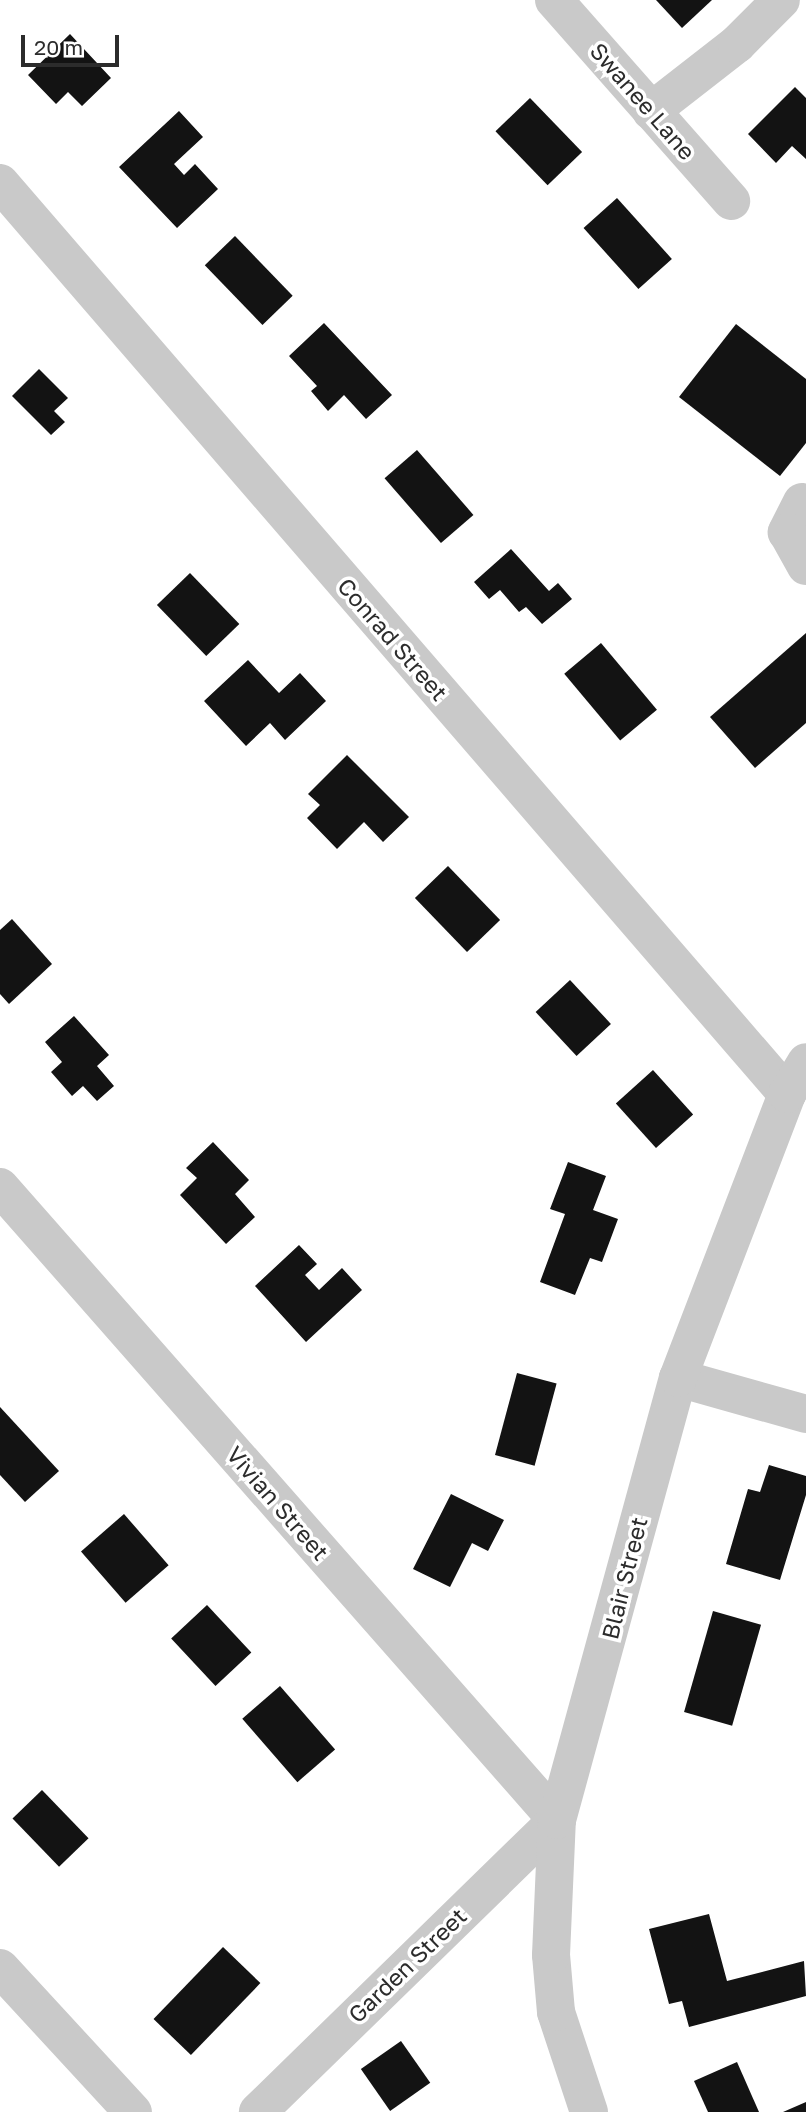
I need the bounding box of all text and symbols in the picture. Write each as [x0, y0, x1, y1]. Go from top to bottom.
scale bar [24, 21, 122, 65]
text: 20 m [34, 34, 83, 60]
street label: Swanee Lane [585, 37, 701, 165]
street label: Conrad Street [332, 572, 454, 706]
street label: Vivian Street [221, 1441, 335, 1565]
street label: Blair Street [596, 1514, 652, 1642]
street label: Garden Street [342, 1902, 472, 2028]

